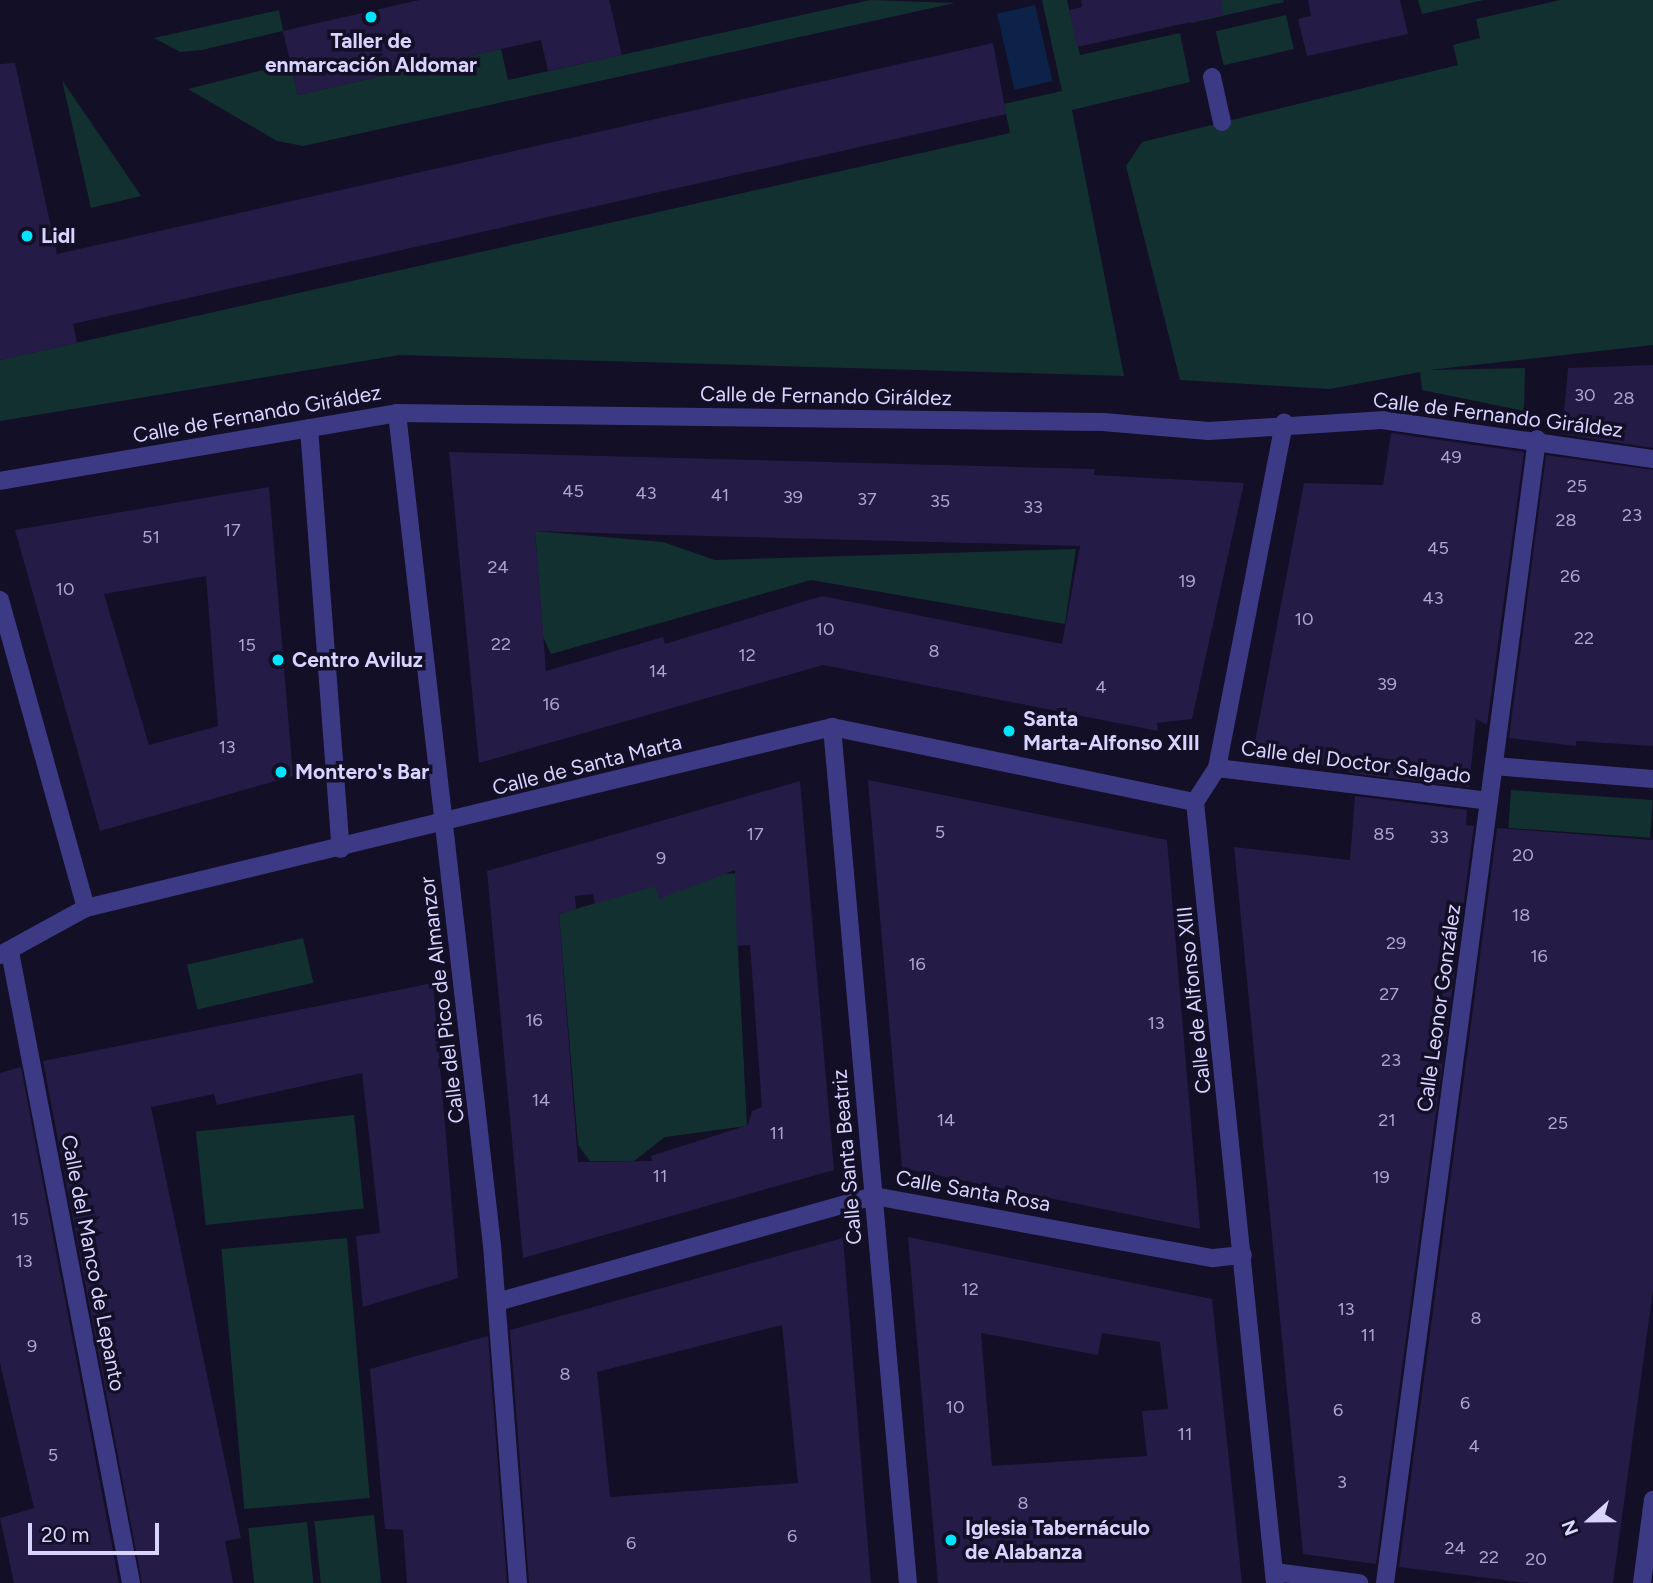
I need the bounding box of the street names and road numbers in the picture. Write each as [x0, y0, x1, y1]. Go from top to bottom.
street label: Calle de Fernando Giráldez [131, 380, 383, 448]
street label: Calle de Fernando Giráldez [700, 381, 952, 411]
street label: Calle de Fernando Giráldez [1372, 387, 1624, 443]
street label: Calle de Santa Marta [490, 729, 684, 801]
street label: Calle del Doctor Salgado [1240, 735, 1472, 789]
street label: Calle del Pico de Almanzor [414, 875, 470, 1125]
street label: Calle Leonor González [1412, 902, 1466, 1114]
street label: Calle de Alfonso XIII [1172, 905, 1216, 1095]
street label: Calle Santa Beatriz [827, 1068, 867, 1246]
street label: Calle del Manco de Lepanto [56, 1133, 130, 1393]
street label: Calle Santa Rosa [894, 1165, 1052, 1217]

